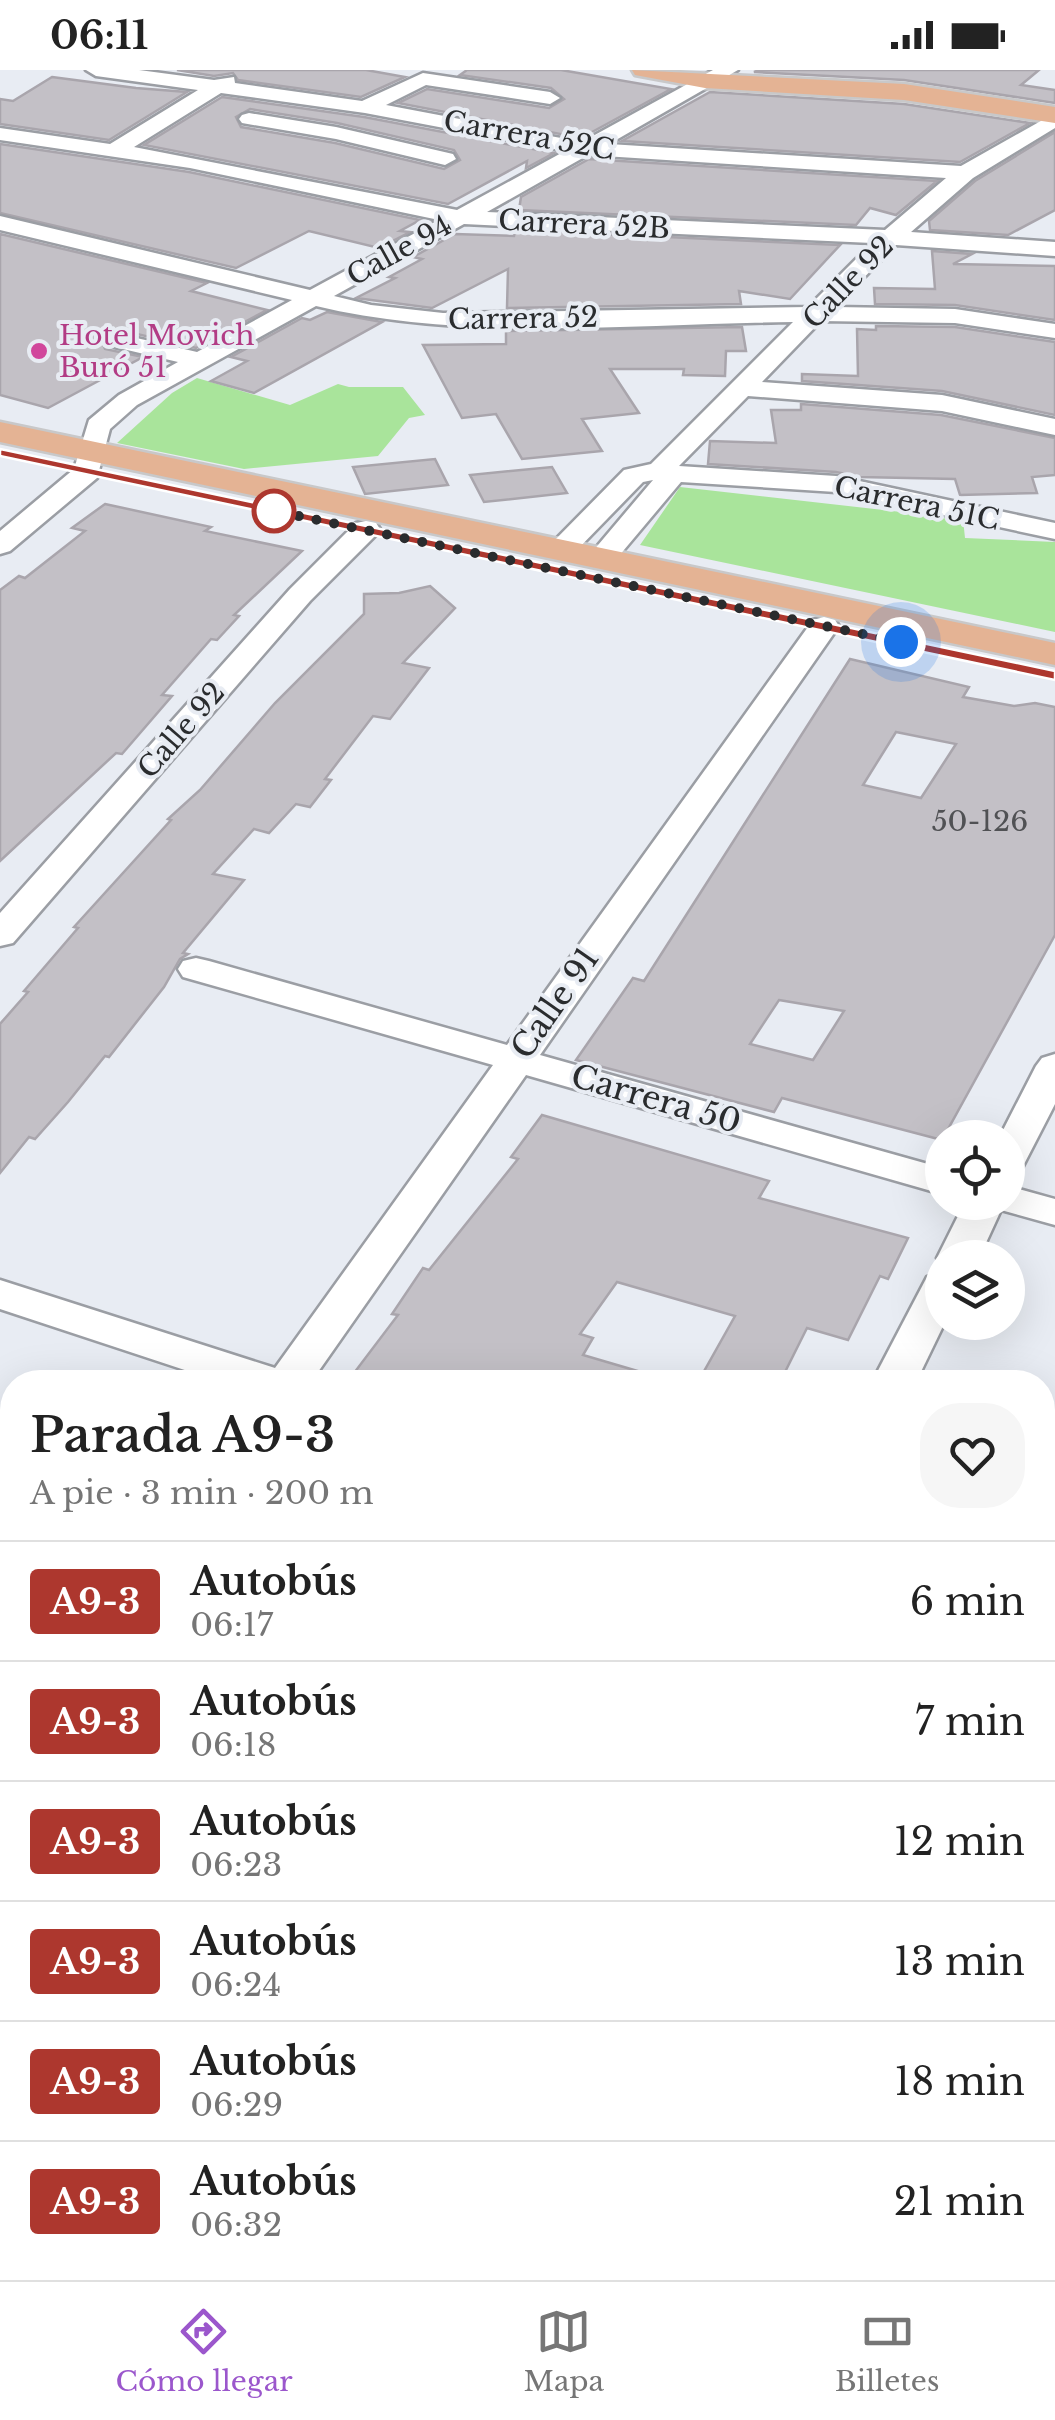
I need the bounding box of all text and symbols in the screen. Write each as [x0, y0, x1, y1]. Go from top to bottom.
text: 06:11 [50, 12, 148, 59]
street label: Carrera 52C [441, 103, 617, 168]
street label: Carrera 52B [497, 203, 671, 246]
street label: Calle 94 [341, 207, 458, 294]
street label: Calle 92 [796, 229, 901, 336]
street label: Carrera 52 [448, 300, 598, 337]
place label: Hotel Movich Buró 51 [59, 318, 255, 385]
marker: Hotel Movich Buró 51 [28, 340, 50, 362]
street label: Carrera 51C [831, 469, 1003, 538]
unlabelled marker [253, 490, 295, 532]
your location [876, 617, 926, 667]
street label: Calle 92 [130, 675, 232, 785]
house number: 50-126 [932, 804, 1028, 839]
street label: Calle 91 [502, 940, 608, 1066]
street label: Carrera 50 [566, 1056, 746, 1142]
map controls [925, 1120, 1025, 1340]
button: locate [925, 1120, 1025, 1220]
button: layers [925, 1240, 1025, 1340]
button: heart [920, 1403, 1025, 1508]
text: Parada A9-3 [30, 1405, 335, 1465]
text: A pie · 3 min · 200 m [30, 1473, 374, 1513]
text: Autobús [190, 1558, 357, 1605]
text: 6 min [910, 1578, 1025, 1625]
text: A9-3 [50, 1580, 140, 1623]
text: 06:17 [190, 1605, 273, 1645]
text: Autobús [190, 1678, 357, 1725]
text: 7 min [915, 1698, 1025, 1745]
text: A9-3 [50, 1700, 140, 1743]
text: 06:18 [190, 1725, 276, 1765]
text: Autobús [190, 1798, 357, 1845]
text: 12 min [894, 1818, 1025, 1865]
text: A9-3 [50, 1820, 140, 1863]
text: 06:23 [190, 1845, 282, 1885]
text: Autobús [190, 1918, 357, 1965]
text: 13 min [894, 1938, 1025, 1985]
text: A9-3 [50, 1940, 140, 1983]
text: 06:24 [190, 1965, 281, 2005]
text: Autobús [190, 2038, 357, 2085]
text: 18 min [894, 2058, 1025, 2105]
text: A9-3 [50, 2060, 140, 2103]
text: 06:29 [190, 2085, 283, 2125]
text: Autobús [190, 2158, 357, 2205]
text: 21 min [894, 2178, 1025, 2225]
text: A9-3 [50, 2180, 140, 2223]
text: 06:32 [190, 2205, 282, 2245]
tab: Cómo llegar [115, 2304, 293, 2399]
tab: Mapa [523, 2304, 604, 2399]
tab: Billetes [835, 2304, 940, 2399]

